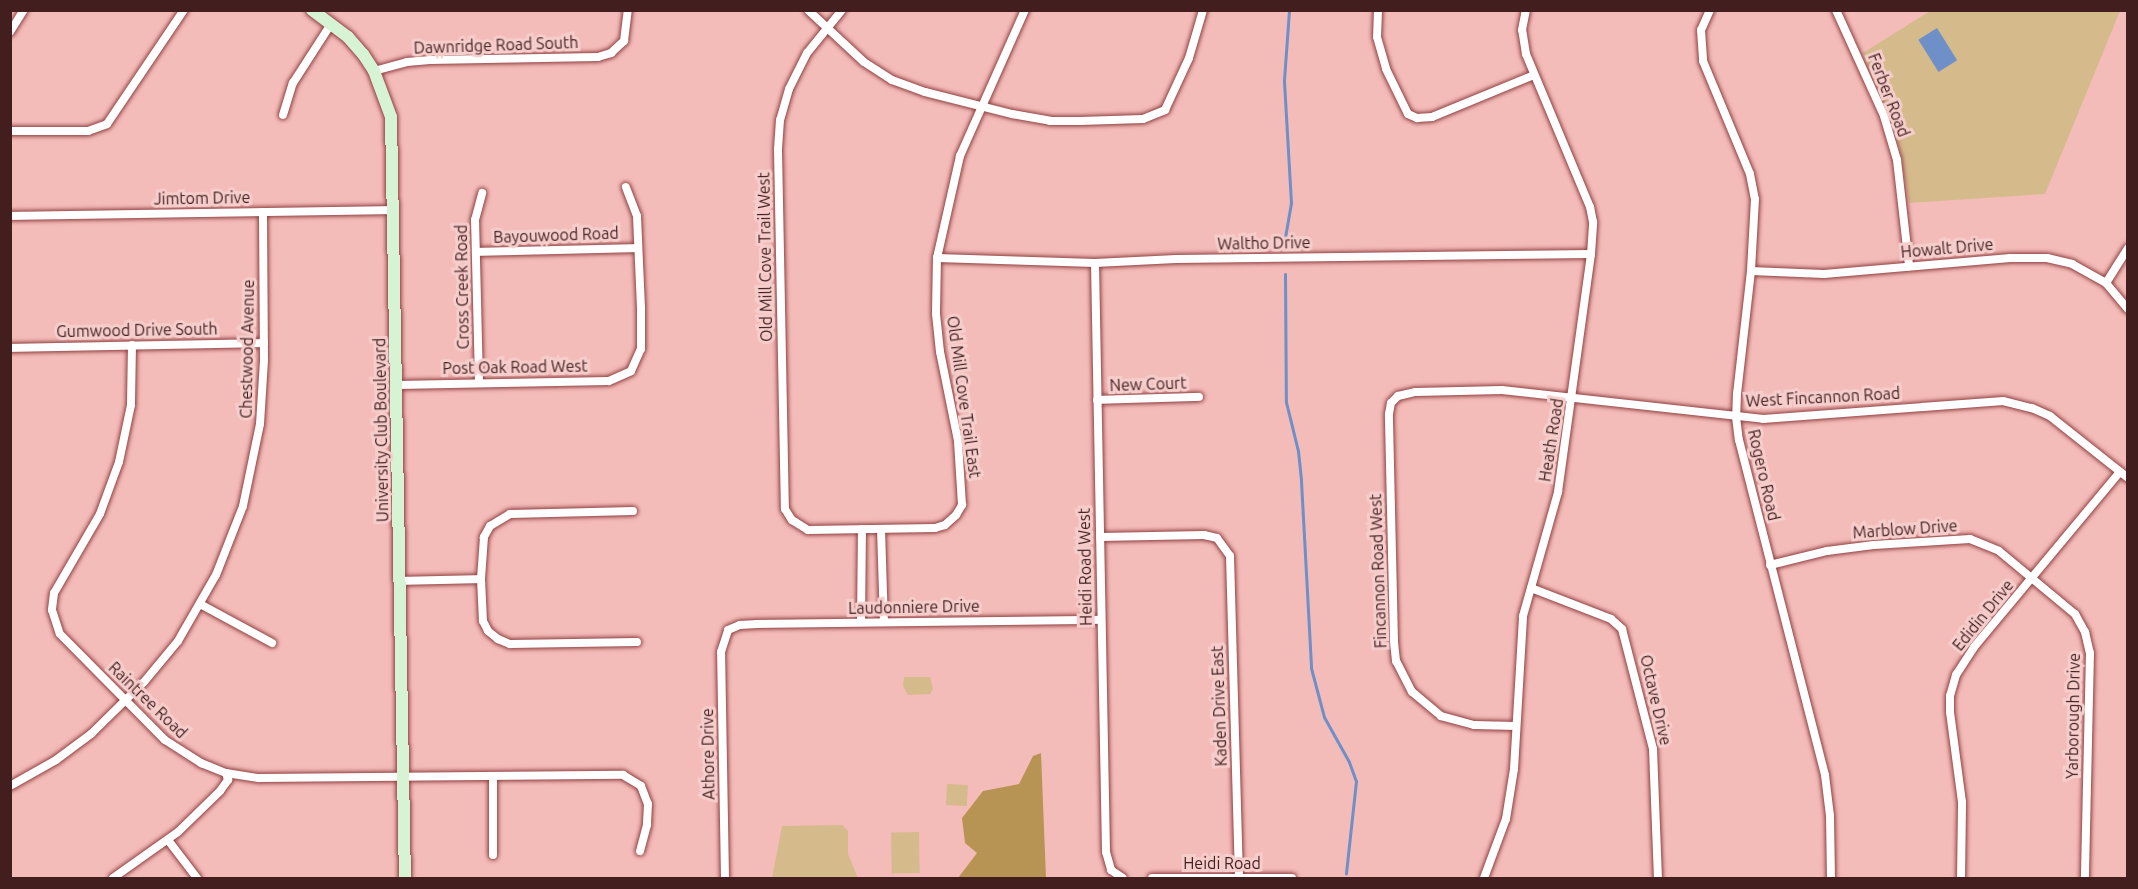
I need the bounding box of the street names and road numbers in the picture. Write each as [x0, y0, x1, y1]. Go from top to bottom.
street label: Dawnridge Road South [413, 33, 579, 57]
street label: Ferber Road [1864, 50, 1914, 140]
street label: Old Mill Cove Trail West [754, 172, 776, 342]
street label: Jimtom Drive [154, 188, 250, 208]
street label: Bayouwood Road [493, 223, 619, 247]
street label: Cross Creek Road [451, 224, 473, 350]
street label: Waltho Drive [1217, 233, 1311, 253]
street label: Howalt Drive [1900, 234, 1994, 262]
street label: Chestwood Avenue [236, 279, 258, 419]
street label: Old Mill Cove Trail East [943, 315, 985, 479]
street label: Gumwood Drive South [56, 319, 218, 341]
street label: University Club Boulevard [370, 338, 392, 522]
street label: Post Oak Road West [442, 356, 588, 378]
street label: New Court [1109, 373, 1187, 395]
street label: West Fincannon Road [1745, 383, 1901, 411]
street label: Heath Road [1535, 397, 1567, 483]
street label: Rogero Road [1744, 427, 1784, 523]
street label: Fincannon Road West [1366, 493, 1390, 649]
street label: Heidi Road West [1074, 508, 1096, 626]
street label: Marblow Drive [1852, 516, 1958, 542]
street label: Edidin Drive [1948, 576, 2018, 654]
street label: Laudonniere Drive [848, 596, 980, 618]
street label: Kaden Drive East [1207, 645, 1231, 767]
street label: Octave Drive [1636, 653, 1676, 747]
street label: Yarborough Drive [2062, 653, 2084, 779]
street label: Raintree Road [105, 658, 191, 742]
street label: Athore Drive [698, 708, 718, 800]
street label: Heidi Road [1183, 853, 1261, 873]

